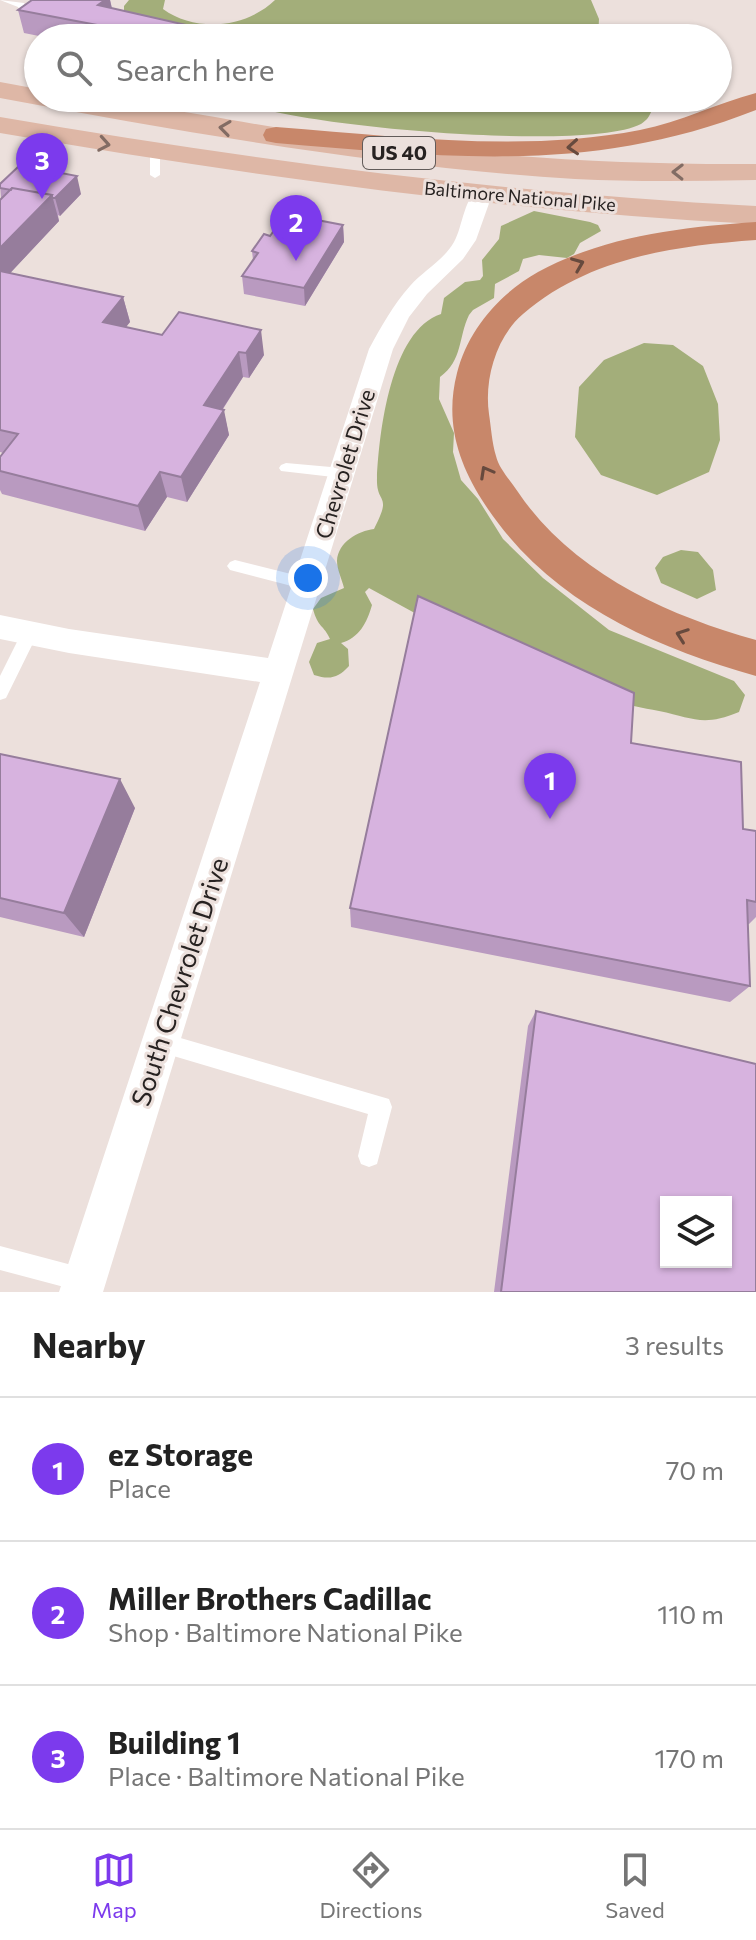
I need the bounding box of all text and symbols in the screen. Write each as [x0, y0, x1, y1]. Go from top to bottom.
search box [24, 24, 732, 112]
icon: search [52, 46, 96, 90]
text: Search here [116, 50, 275, 87]
one-way arrow [218, 120, 232, 137]
pin: 3 [16, 133, 68, 199]
one-way arrow [98, 134, 111, 151]
road number: US 40 [363, 137, 435, 169]
one-way arrow [566, 138, 579, 155]
one-way arrow [671, 164, 684, 181]
street label: Baltimore National Pike [423, 177, 617, 215]
pin: 2 [270, 195, 322, 261]
one-way arrow [570, 258, 584, 274]
street label: Chevrolet Drive [309, 386, 380, 542]
one-way arrow [480, 466, 495, 481]
your location [288, 558, 328, 598]
one-way arrow [676, 628, 690, 644]
pin: 1 [524, 753, 576, 819]
street label: South Chevrolet Drive [124, 853, 233, 1110]
map controls [660, 1196, 732, 1268]
button: layers [660, 1196, 732, 1268]
text: Nearby [32, 1323, 146, 1365]
text: 3 results [625, 1329, 724, 1360]
text: ez Storage [108, 1435, 253, 1472]
text: 1 [52, 1454, 64, 1485]
text: 70 m [666, 1454, 724, 1485]
text: Place [108, 1472, 171, 1503]
text: Miller Brothers Cadillac [108, 1579, 432, 1616]
text: 2 [51, 1598, 65, 1629]
text: 110 m [657, 1598, 724, 1629]
text: Shop · Baltimore National Pike [108, 1616, 463, 1647]
text: Building 1 [108, 1723, 241, 1760]
text: 3 [50, 1742, 66, 1773]
text: 170 m [655, 1742, 724, 1773]
text: Place · Baltimore National Pike [108, 1760, 465, 1791]
tab: Map [91, 1848, 137, 1923]
tab: Directions [319, 1848, 423, 1923]
tab: Saved [605, 1848, 665, 1923]

